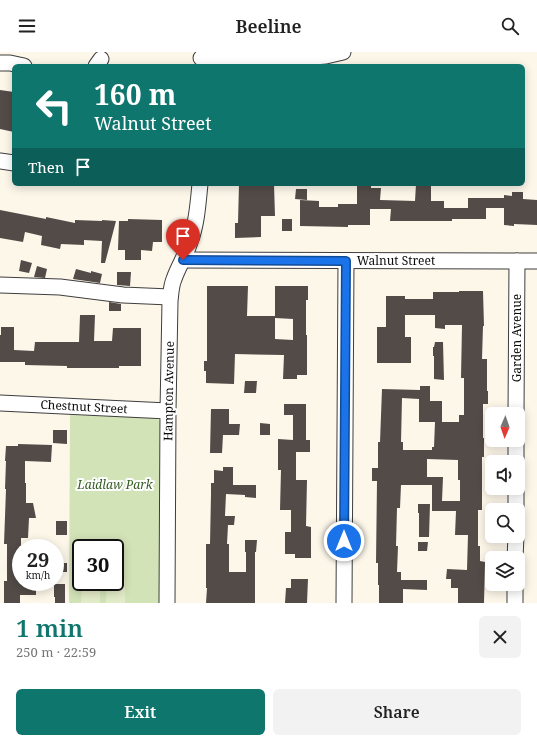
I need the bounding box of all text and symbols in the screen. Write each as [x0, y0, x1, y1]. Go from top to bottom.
text: Beeline [235, 14, 302, 38]
icon: menu [16, 15, 38, 37]
icon: search [499, 15, 521, 37]
text: 160 m [94, 75, 176, 113]
icon: left [28, 80, 80, 132]
text: Walnut Street [94, 111, 212, 135]
icon: arrive [72, 156, 94, 178]
text: Then [28, 157, 64, 177]
pin [166, 219, 200, 260]
icon: arrive [172, 225, 194, 247]
street label: Walnut Street [357, 252, 435, 269]
street label: Garden Avenue [508, 294, 525, 382]
street label: Hampton Avenue [159, 341, 178, 441]
street label: Chestnut Street [40, 396, 128, 417]
north arrow [485, 407, 525, 447]
map controls [485, 407, 525, 591]
button: sound [485, 455, 525, 495]
park label: Laidlaw Park [76, 476, 154, 493]
button: search [485, 503, 525, 543]
position arrow [323, 520, 365, 562]
speed limit sign: 30 [72, 539, 124, 591]
text: 29 [27, 546, 49, 573]
button: layers [485, 551, 525, 591]
text: km/h [26, 568, 50, 582]
text: 1 min [16, 611, 83, 644]
button: close [479, 616, 521, 658]
text: 250 m · 22:59 [16, 643, 96, 661]
button: Exit [16, 689, 265, 735]
button: Share [273, 689, 521, 735]

